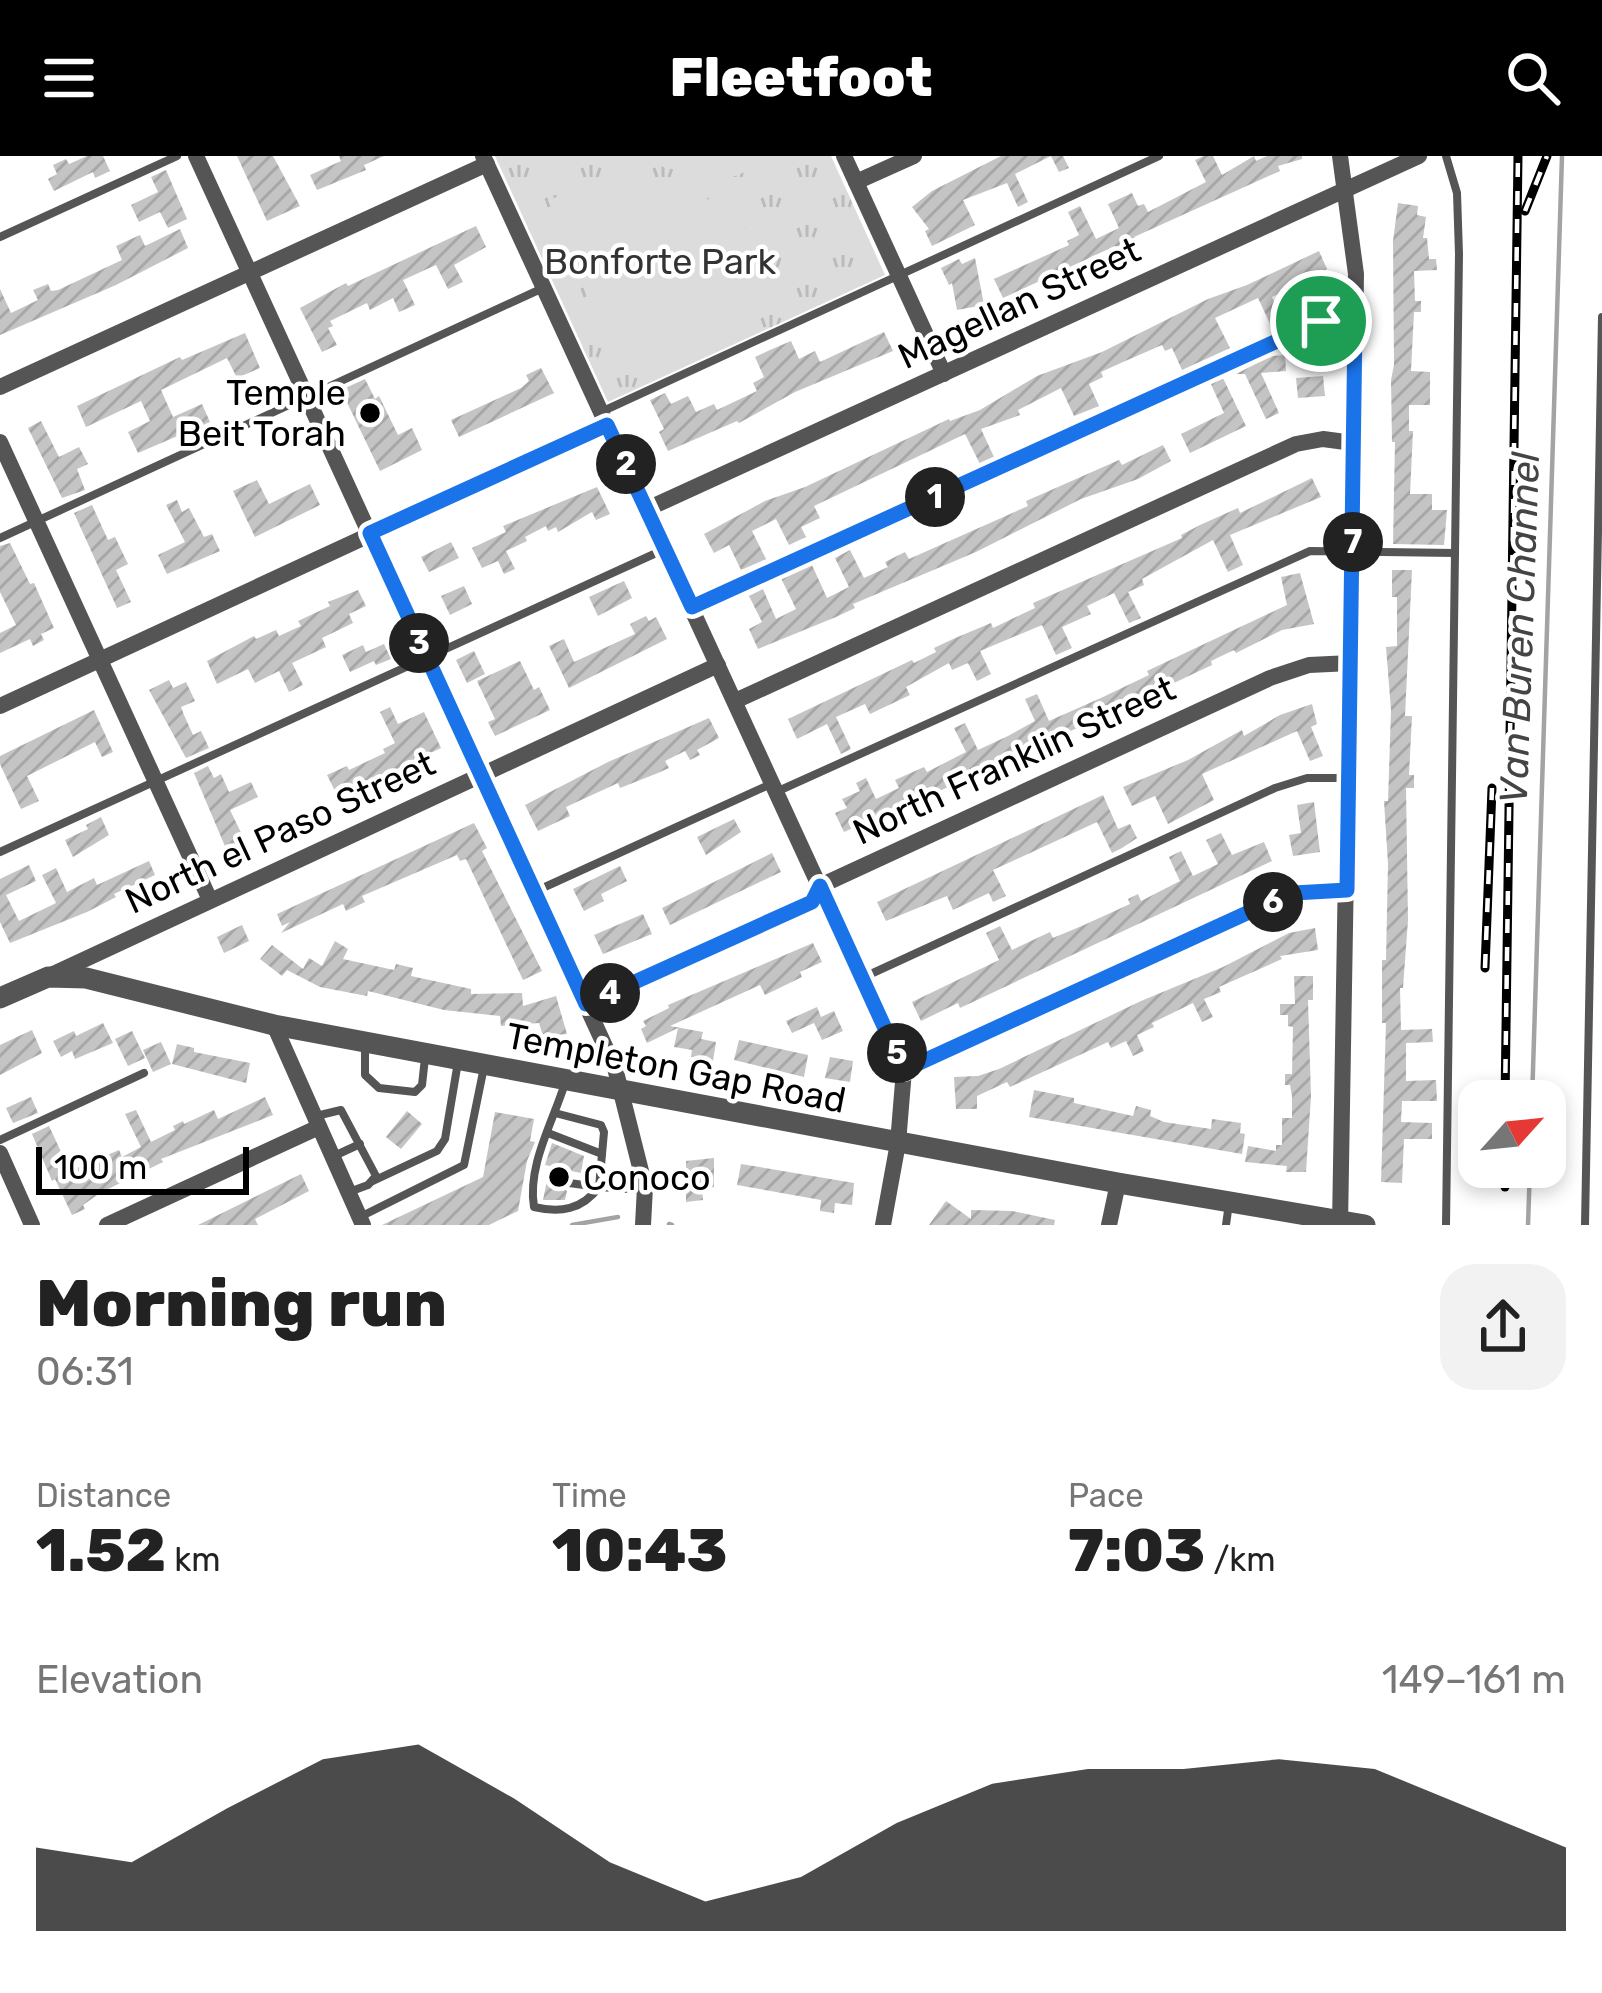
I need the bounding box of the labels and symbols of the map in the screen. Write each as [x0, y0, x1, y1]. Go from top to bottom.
street label: Magellan Street [891, 228, 1147, 378]
park label: Bonforte Park [544, 240, 776, 283]
pin [1270, 270, 1372, 372]
place label: Temple Beit Torah [178, 371, 346, 455]
marker: Temple Beit Torah [357, 400, 383, 426]
pin: 2 [596, 434, 656, 494]
water label: Van Buren Channel [1491, 451, 1549, 805]
pin: 1 [905, 467, 965, 527]
pin: 7 [1323, 512, 1383, 572]
pin: 3 [389, 613, 449, 673]
street label: North Franklin Street [846, 666, 1182, 854]
street label: North el Paso Street [118, 741, 442, 923]
pin: 6 [1243, 872, 1303, 932]
pin: 4 [580, 963, 640, 1023]
street label: Templeton Gap Road [502, 1014, 850, 1122]
pin: 5 [867, 1023, 927, 1083]
north arrow [1458, 1080, 1566, 1188]
scale bar [36, 1141, 249, 1194]
place label: Conoco [583, 1156, 711, 1199]
marker: Conoco [546, 1164, 572, 1190]

